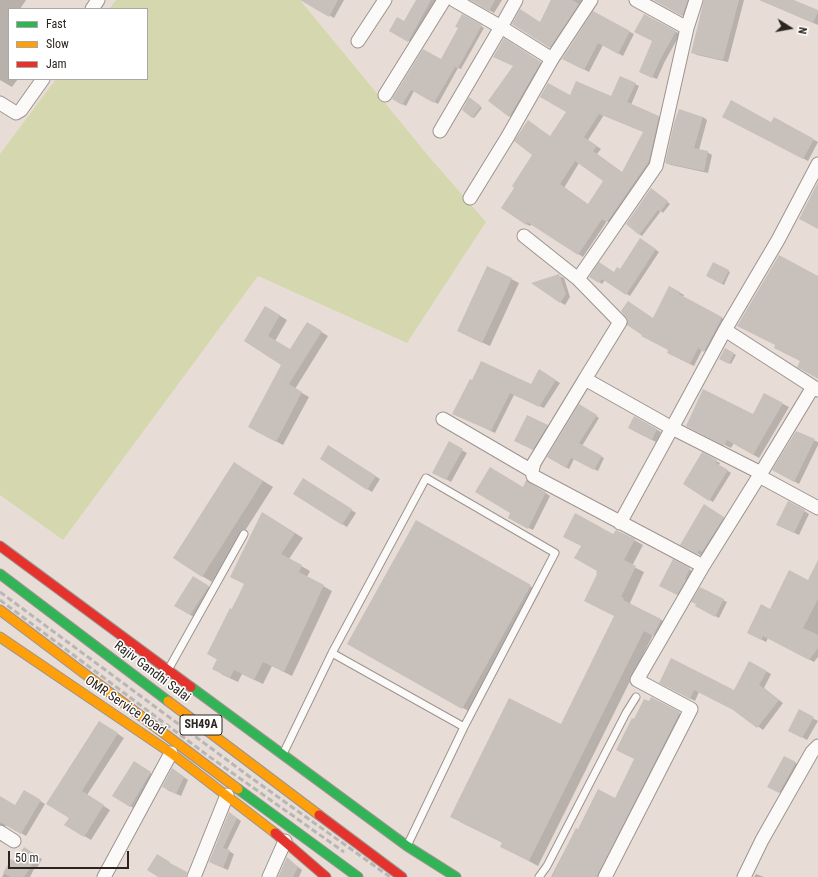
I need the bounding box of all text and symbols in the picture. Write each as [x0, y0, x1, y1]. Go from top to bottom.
legend [8, 8, 148, 80]
north arrow [770, 8, 810, 48]
text: Fast [46, 17, 66, 31]
text: N [795, 26, 809, 35]
text: Slow [46, 37, 69, 51]
text: Jam [46, 57, 67, 71]
street label: Rajiv Gandhi Salai [111, 638, 193, 706]
street label: OMR Service Road [82, 673, 168, 739]
road number: SH49A [180, 715, 222, 735]
scale bar [10, 843, 131, 869]
text: 50 m [15, 851, 39, 865]

